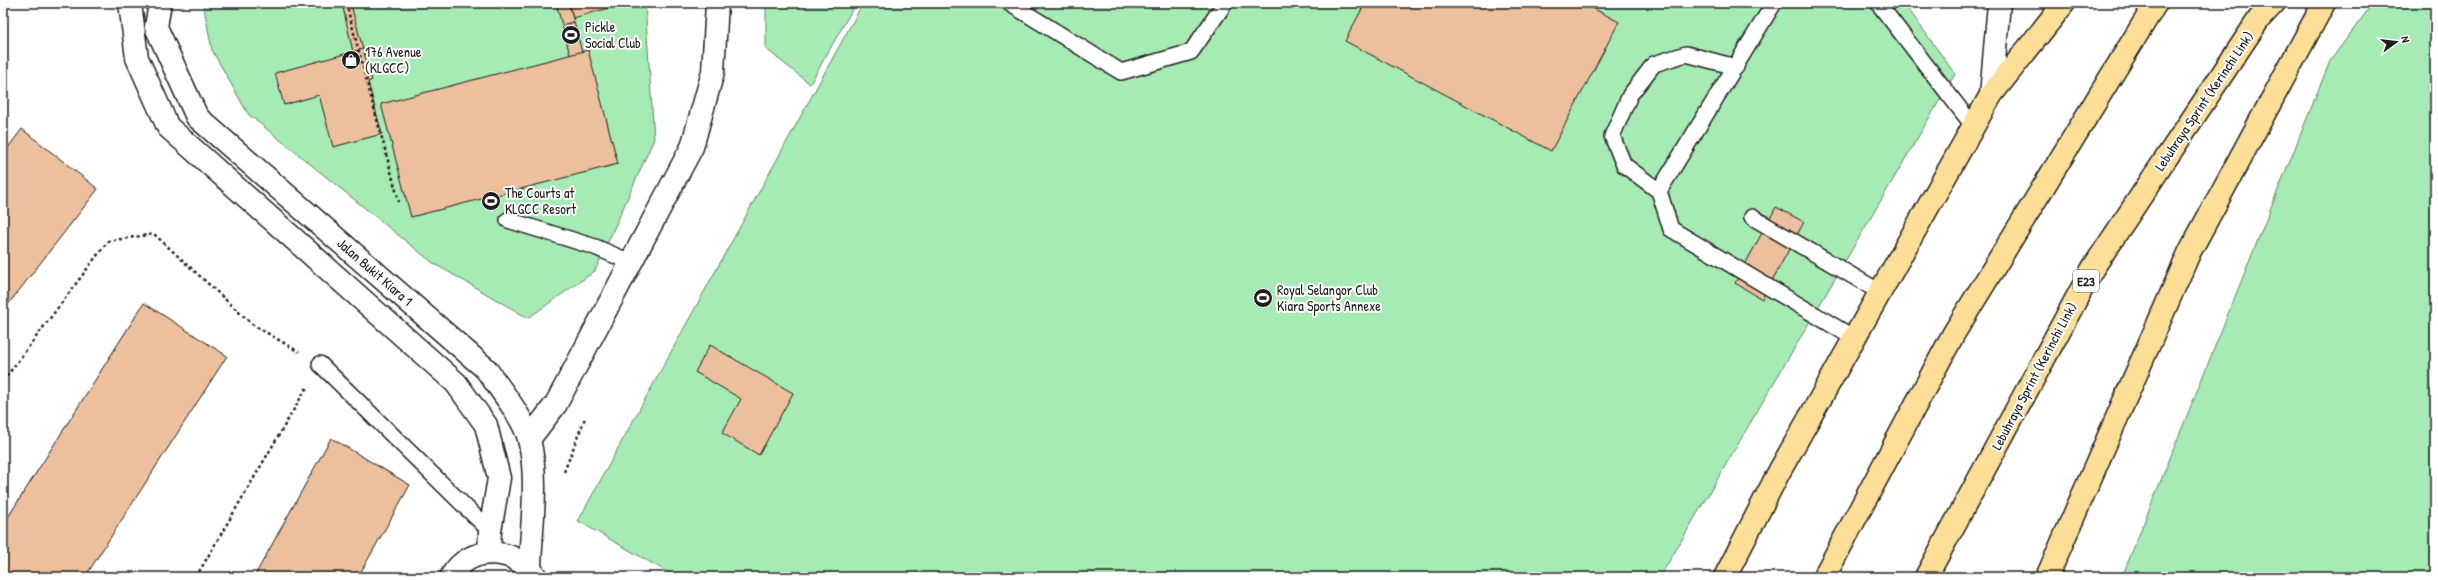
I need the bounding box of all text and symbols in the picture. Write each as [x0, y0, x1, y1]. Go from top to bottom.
place label: Pickle Social Club [585, 17, 641, 52]
north arrow [2376, 22, 2416, 62]
sports icon: Pickle Social Club [560, 24, 582, 46]
street label: Lebuhraya Sprint (Kerinchi Link) [2150, 27, 2258, 175]
text: N [2398, 35, 2413, 44]
place label: 176 Avenue (KLGCC) [365, 42, 422, 77]
shop icon: 176 Avenue (KLGCC) [340, 49, 362, 71]
place label: The Courts at KLGCC Resort [505, 183, 576, 218]
sports icon: The Courts at KLGCC Resort [480, 190, 502, 212]
street label: Jalan Bukit Kiara 1 [334, 234, 417, 310]
road number: E23 [2073, 270, 2099, 292]
place label: Royal Selangor Club Kiara Sports Annexe [1277, 280, 1381, 316]
sports icon: Royal Selangor Club Kiara Sports Annexe [1252, 287, 1274, 309]
street label: Lebuhraya Sprint (Kerinchi Link) [1987, 299, 2081, 453]

